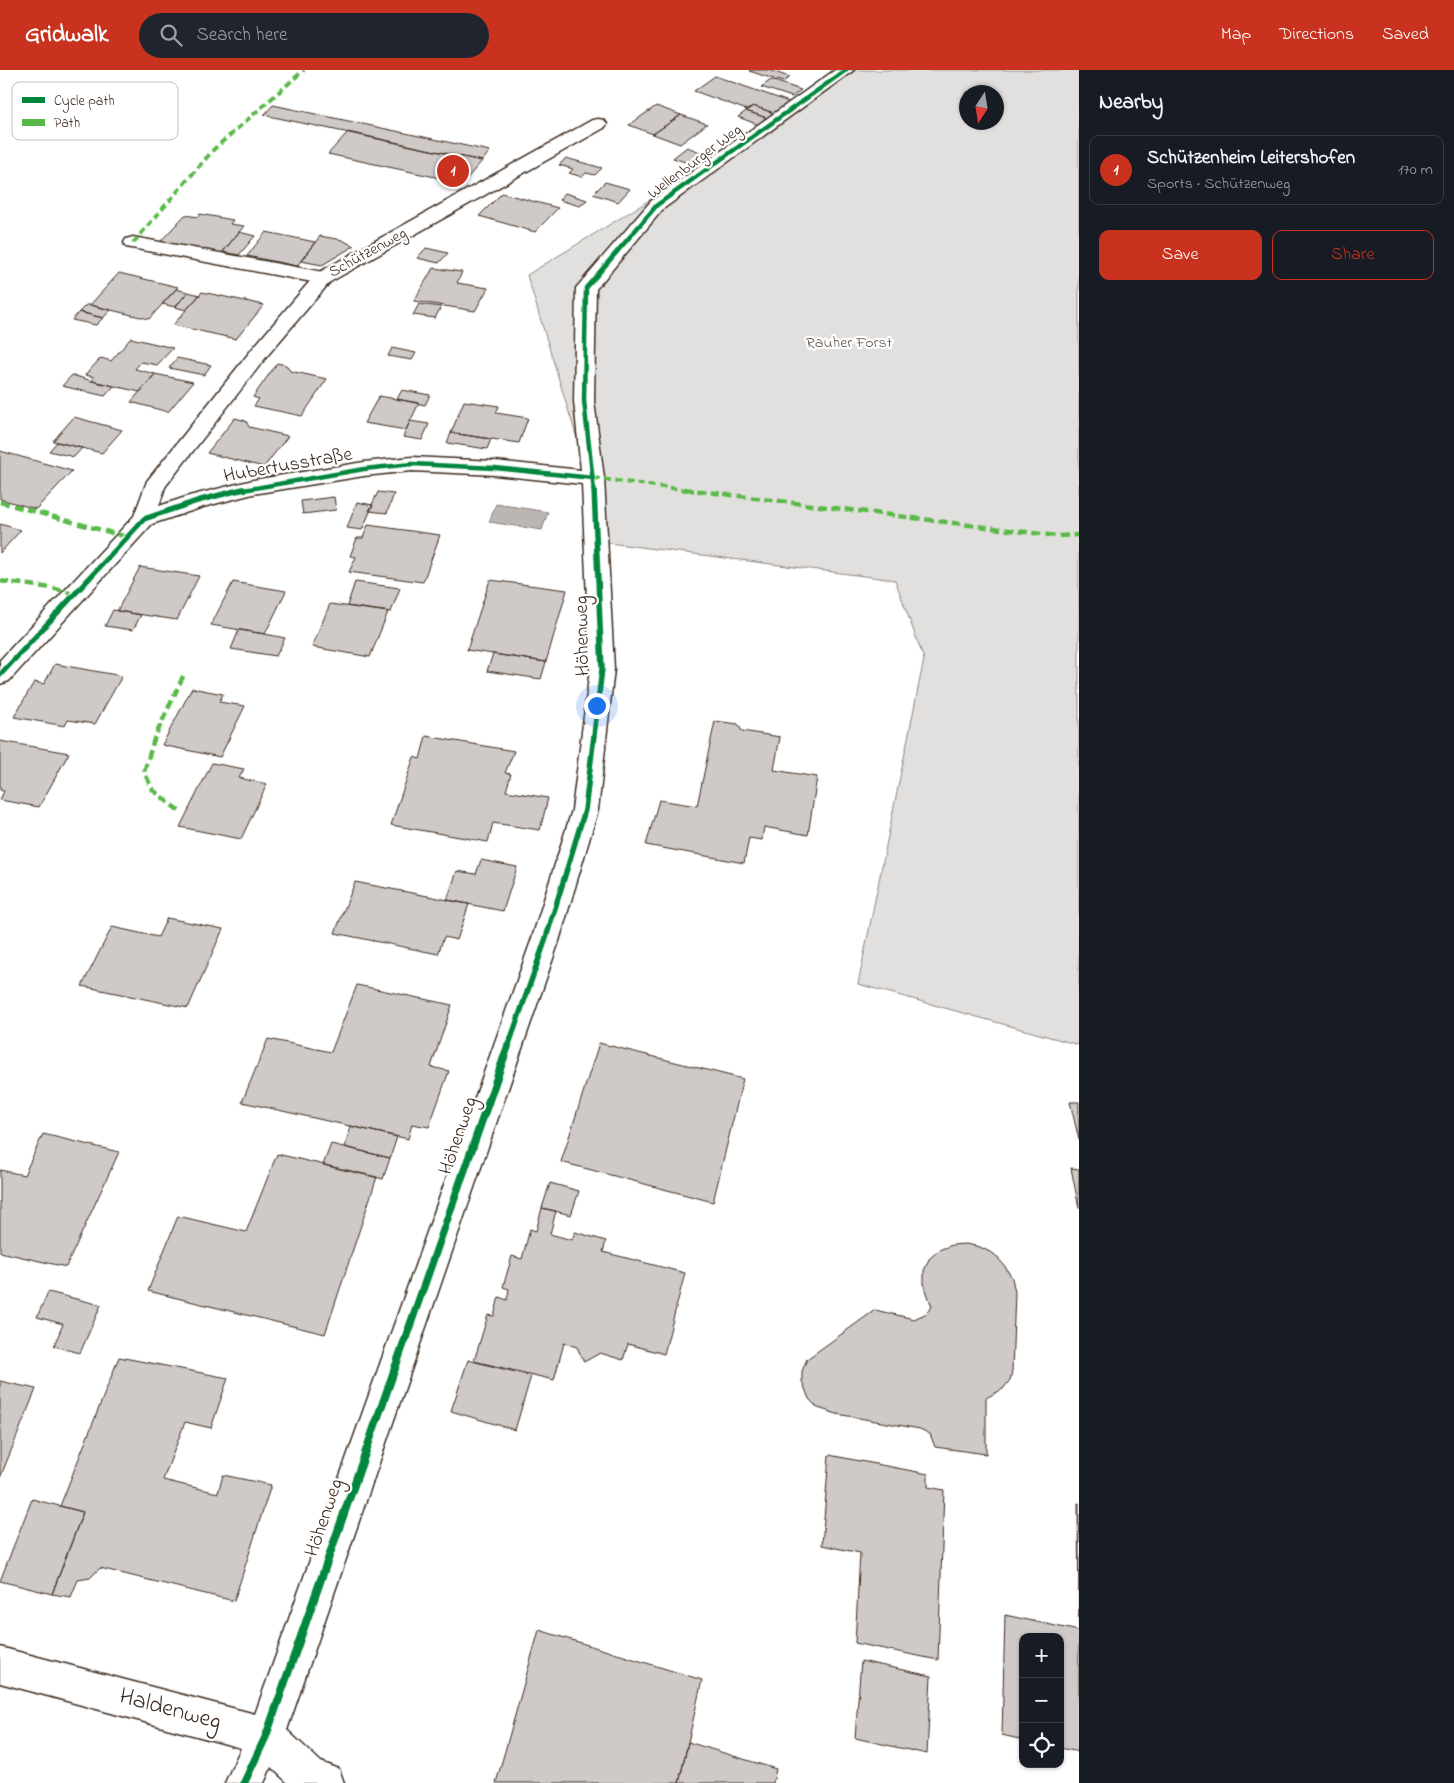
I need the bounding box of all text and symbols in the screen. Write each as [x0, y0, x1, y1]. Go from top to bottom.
search box [139, 13, 489, 58]
text: Gridwalk [25, 18, 109, 53]
icon: search [157, 21, 185, 49]
text: Search here [197, 22, 288, 49]
text: Map [1221, 22, 1251, 48]
text: Directions [1279, 22, 1354, 48]
text: Saved [1382, 22, 1429, 48]
legend [12, 82, 178, 140]
north arrow [959, 85, 1004, 130]
text: Nearby [1099, 88, 1163, 118]
text: Cycle path [54, 91, 115, 113]
text: Path [54, 113, 80, 134]
street label: Wellenburger Weg [643, 119, 747, 205]
text: Schützenheim Leitershofen [1147, 145, 1355, 172]
pin: 1 [437, 152, 469, 190]
text: 1 [1113, 158, 1119, 182]
text: 170 m [1398, 158, 1433, 182]
text: Sports · Schützenweg [1147, 172, 1290, 196]
street label: Schützenweg [325, 222, 411, 284]
button: Save [1099, 230, 1262, 280]
button: Share [1272, 230, 1434, 280]
park label: Rauher Forst [806, 331, 893, 355]
street label: Hubertusstraße [221, 440, 355, 492]
street label: Höhenweg [568, 595, 599, 677]
your location [584, 693, 610, 719]
street label: Höhenweg [432, 1093, 487, 1179]
street label: Höhenweg [298, 1475, 353, 1561]
map controls [1019, 1633, 1064, 1768]
button: + [1019, 1633, 1064, 1678]
button: − [1019, 1678, 1064, 1723]
street label: Haldenweg [115, 1680, 225, 1740]
button: locate [1019, 1723, 1064, 1768]

